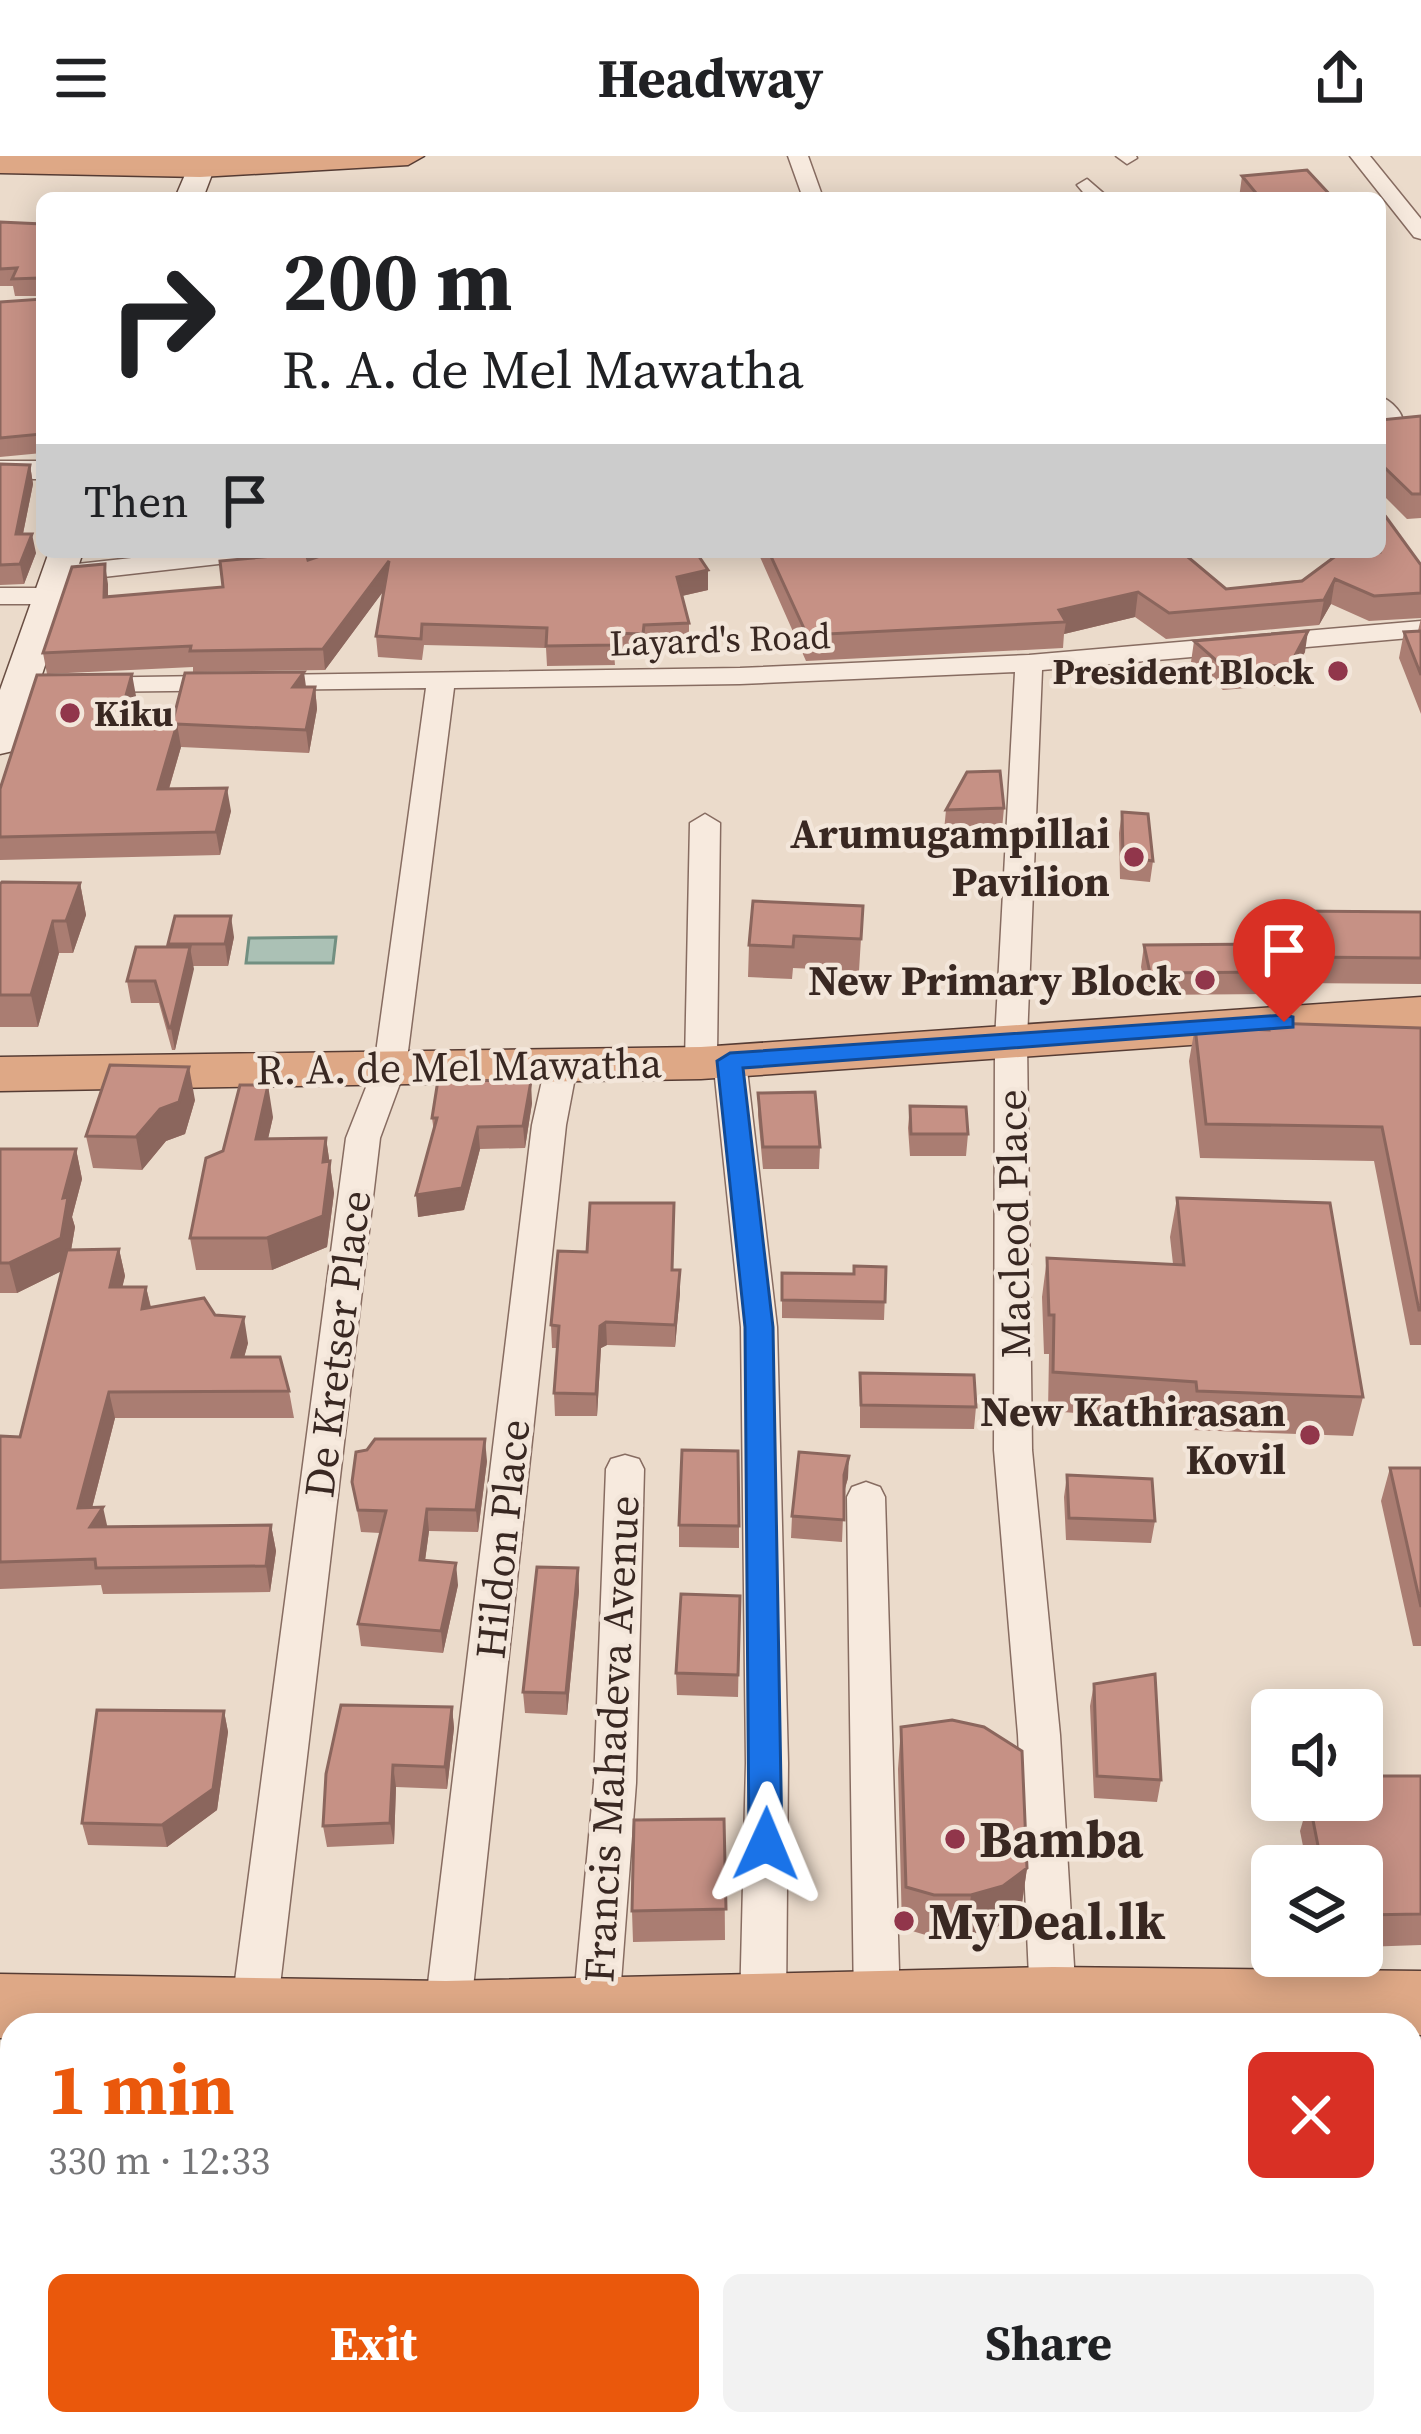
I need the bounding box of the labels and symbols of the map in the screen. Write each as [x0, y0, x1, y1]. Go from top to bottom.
street label: Layard's Road [609, 611, 831, 668]
place label: President Block [1052, 647, 1314, 696]
marker: President Block [1325, 658, 1351, 684]
place label: Kiku [94, 689, 173, 738]
marker: Kiku [57, 700, 83, 726]
place label: Arumugampillai Pavilion [790, 804, 1110, 910]
marker: Arumugampillai Pavilion [1121, 844, 1147, 870]
pin [1233, 899, 1335, 1022]
place label: New Primary Block [808, 951, 1182, 1009]
marker: New Primary Block [1192, 967, 1218, 993]
street label: R. A. de Mel Mawatha [256, 1033, 663, 1099]
street label: Macleod Place [982, 1089, 1044, 1359]
street label: De Kretser Place [289, 1187, 385, 1501]
place label: New Kathirasan Kovil [980, 1382, 1286, 1488]
street label: Hildon Place [461, 1416, 543, 1662]
marker: New Kathirasan Kovil [1297, 1422, 1323, 1448]
street label: Francis Mahadeva Avenue [569, 1494, 653, 1984]
position arrow [703, 1781, 829, 1907]
place label: Bamba [979, 1804, 1144, 1874]
marker: Bamba [942, 1826, 968, 1852]
place label: MyDeal.lk [928, 1886, 1166, 1956]
marker: MyDeal.lk [891, 1908, 917, 1934]

